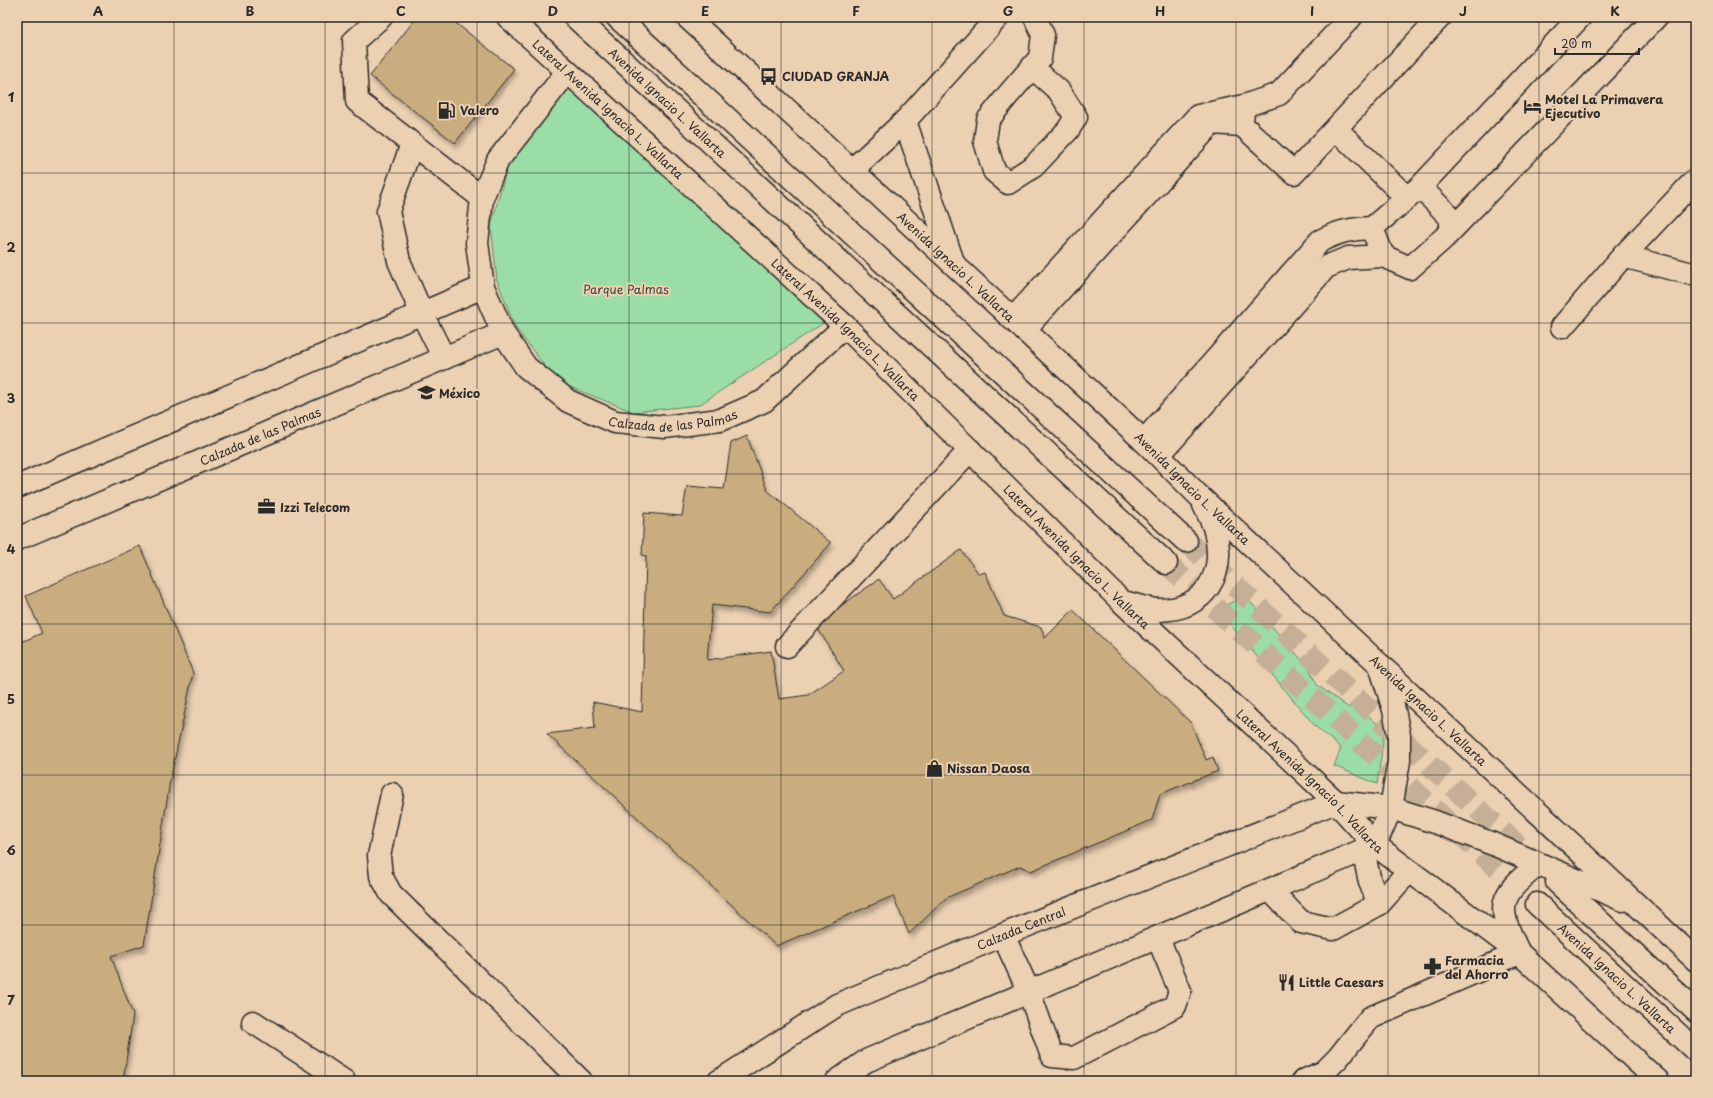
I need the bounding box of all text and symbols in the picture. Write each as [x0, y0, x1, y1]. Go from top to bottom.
text: A [93, 1, 103, 20]
text: B [246, 1, 255, 20]
text: C [396, 1, 406, 20]
text: D [548, 1, 558, 20]
text: E [701, 1, 709, 20]
text: F [852, 1, 860, 20]
text: G [1003, 1, 1013, 20]
text: H [1155, 1, 1165, 20]
text: I [1310, 1, 1314, 20]
text: J [1459, 1, 1467, 20]
text: K [1610, 1, 1620, 20]
scale bar [1555, 30, 1639, 56]
text: 20 m [1561, 34, 1592, 52]
street label: Lateral Avenida Ignacio L. Vallarta [529, 35, 688, 183]
street label: Avenida Ignacio L. Vallarta [605, 43, 731, 162]
bus stop icon: CIUDAD GRANJA [759, 66, 779, 86]
place label: CIUDAD GRANJA [782, 67, 890, 85]
text: 1 [8, 87, 14, 106]
place label: Motel La Primavera Ejecutivo [1545, 90, 1664, 122]
hotel icon: Motel La Primavera Ejecutivo [1522, 96, 1542, 116]
fuel station icon: Valero [437, 100, 457, 120]
place label: Valero [460, 101, 499, 119]
street label: Avenida Ignacio L. Vallarta [893, 207, 1019, 326]
text: 2 [6, 237, 16, 256]
street label: Lateral Avenida Ignacio L. Vallarta [768, 254, 924, 405]
park label: Parque Palmas [583, 280, 669, 298]
school or university icon: México [416, 383, 436, 403]
place label: México [439, 384, 480, 402]
text: 3 [7, 388, 16, 407]
street label: Calzada de las Palmas [197, 402, 324, 470]
street label: Calzada de las Palmas [605, 404, 740, 436]
street label: Avenida Ignacio L. Vallarta [1131, 428, 1255, 549]
street label: Lateral Avenida Ignacio L. Vallarta [1000, 480, 1154, 633]
office icon: Izzi Telecom [257, 497, 277, 517]
place label: Izzi Telecom [280, 498, 350, 516]
text: 4 [7, 539, 16, 558]
street label: Avenida Ignacio L. Vallarta [1366, 651, 1491, 770]
text: 5 [7, 689, 15, 708]
street label: Lateral Avenida Ignacio L. Vallarta [1233, 705, 1388, 858]
shop icon: Nissan Daosa [924, 758, 944, 778]
place label: Nissan Daosa [947, 759, 1030, 777]
text: 6 [6, 840, 16, 859]
street label: Calzada Central [974, 902, 1068, 954]
street label: Avenida Ignacio L. Vallarta [1554, 919, 1680, 1037]
place label: Farmacia del Ahorro [1445, 951, 1508, 983]
pharmacy icon: Farmacia del Ahorro [1422, 957, 1442, 977]
restaurant icon: Little Caesars [1276, 972, 1296, 992]
place label: Little Caesars [1299, 973, 1384, 991]
text: 7 [7, 990, 15, 1009]

